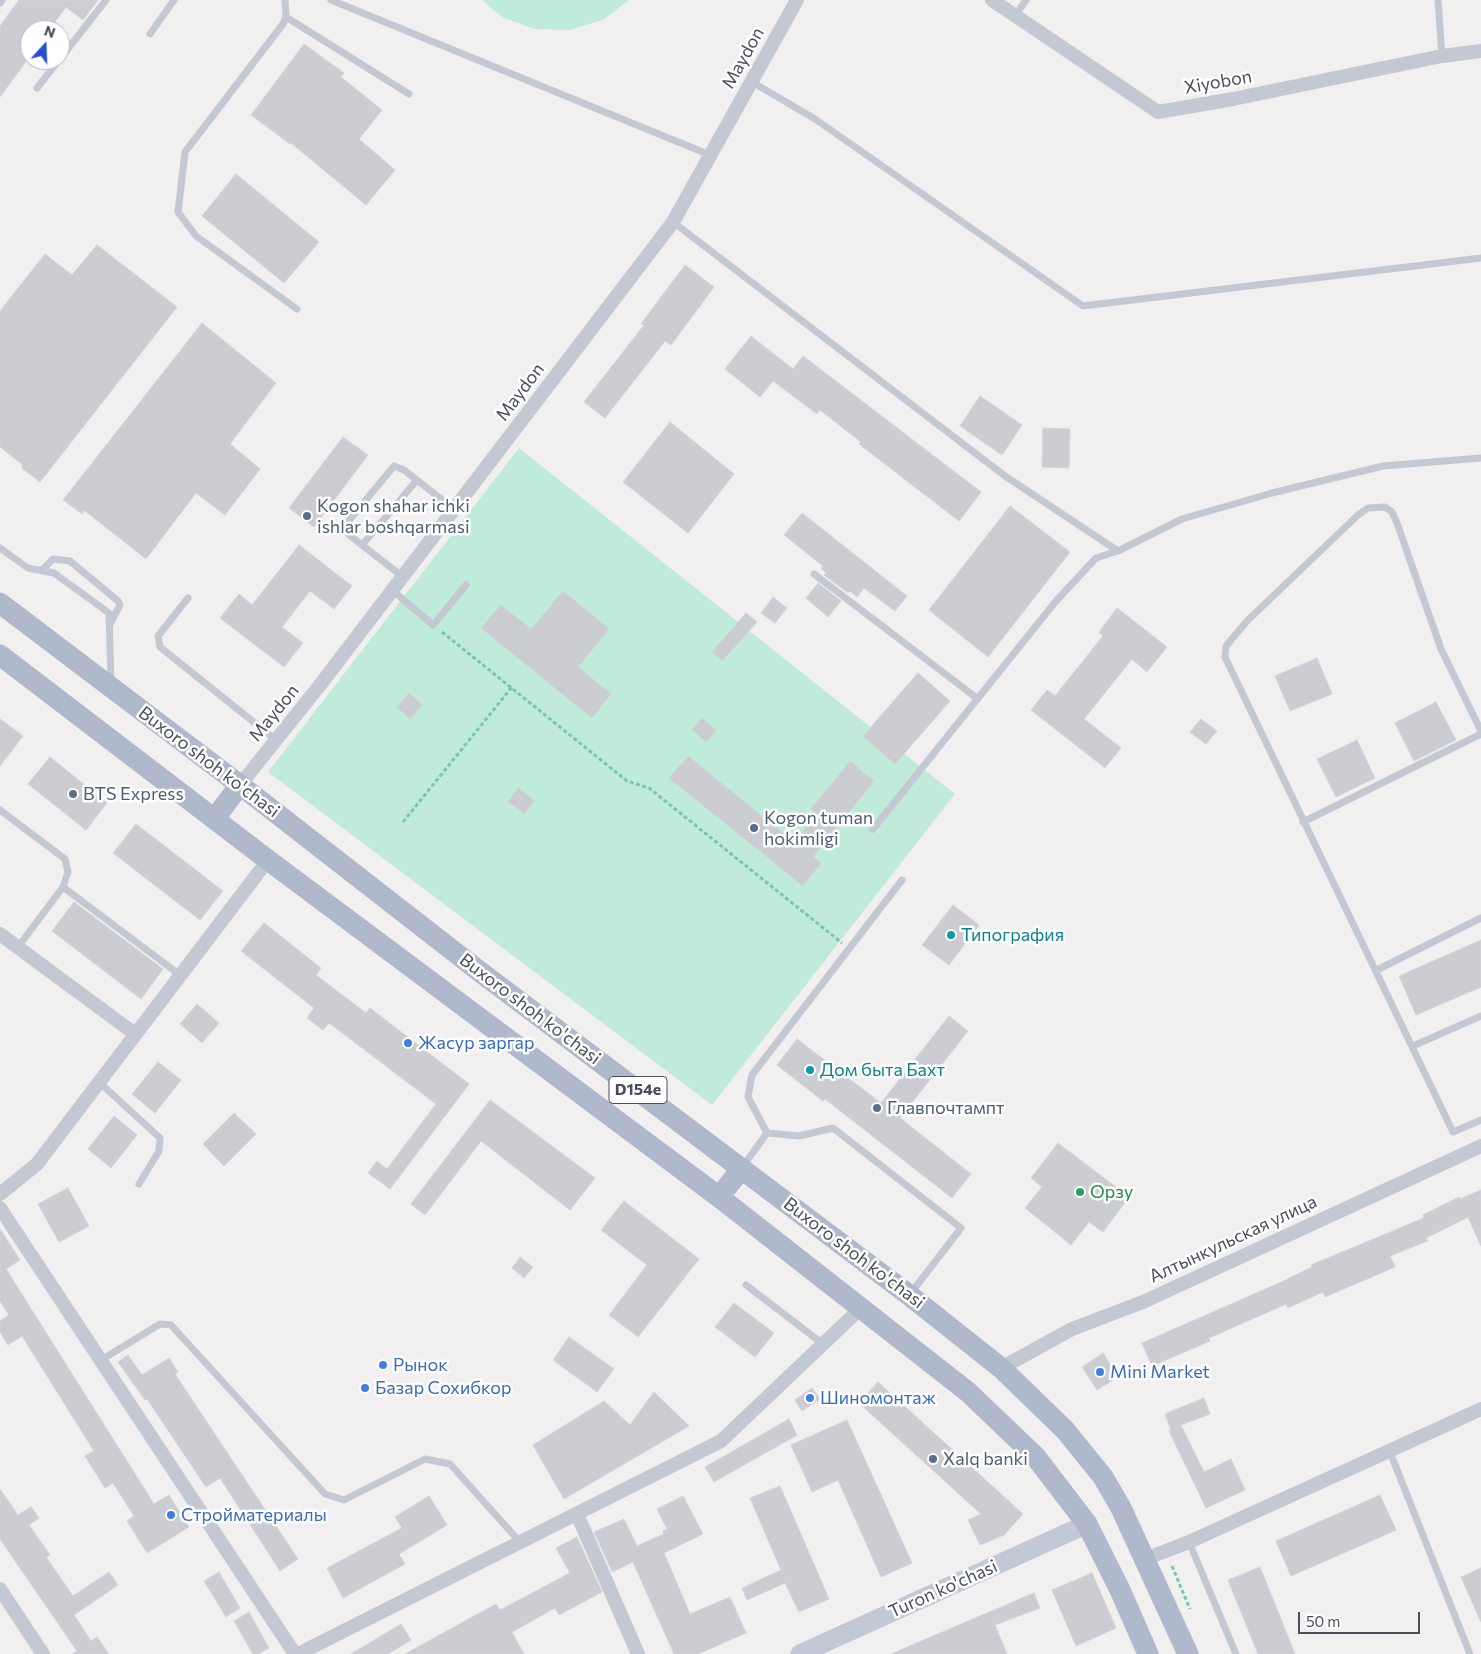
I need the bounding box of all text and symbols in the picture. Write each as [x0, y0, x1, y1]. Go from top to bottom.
north arrow [20, 20, 70, 70]
text: N [42, 22, 58, 41]
street label: Maydon [717, 24, 769, 92]
street label: Xiyobon [1182, 65, 1254, 99]
street label: Maydon [491, 359, 549, 425]
place label: Kogon shahar ichki ishlar boshqarmasi [317, 495, 470, 538]
marker: Kogon shahar ichki ishlar boshqarmasi [301, 510, 313, 522]
street label: Maydon [245, 680, 303, 746]
street label: Buxoro shoh ko'chasi [134, 702, 284, 822]
place label: BTS Express [83, 783, 184, 805]
marker: BTS Express [67, 788, 79, 800]
place label: Kogon tuman hokimligi [764, 807, 873, 850]
marker: Kogon tuman hokimligi [748, 822, 760, 834]
place label: Типография [961, 924, 1064, 946]
marker: Типография [945, 929, 957, 941]
street label: Buxoro shoh ko'chasi [455, 949, 605, 1069]
place label: Жасур заргар [418, 1032, 534, 1054]
marker: Жасур заргар [402, 1037, 414, 1049]
place label: Дом быта Бахт [820, 1059, 945, 1081]
marker: Дом быта Бахт [804, 1064, 816, 1076]
road number: D154e [609, 1076, 667, 1104]
place label: Главпочтампт [887, 1097, 1005, 1119]
marker: Главпочтампт [871, 1102, 883, 1114]
place label: Орзу [1090, 1181, 1133, 1203]
marker: Орзу [1074, 1186, 1086, 1198]
street label: Алтынкульская улица [1146, 1191, 1320, 1287]
street label: Buxoro shoh ko'chasi [779, 1193, 929, 1313]
place label: Рынок [393, 1354, 448, 1376]
marker: Рынок [377, 1359, 389, 1371]
place label: Mini Market [1110, 1361, 1210, 1383]
marker: Mini Market [1094, 1366, 1106, 1378]
place label: Базар Сохибкор [375, 1377, 512, 1399]
marker: Базар Сохибкор [359, 1382, 371, 1394]
place label: Шиномонтаж [820, 1387, 936, 1409]
marker: Шиномонтаж [804, 1392, 816, 1404]
place label: Xalq banki [943, 1448, 1028, 1470]
marker: Xalq banki [927, 1453, 939, 1465]
place label: Стройматериалы [181, 1504, 327, 1526]
marker: Стройматериалы [165, 1509, 177, 1521]
street label: Turon ko'chasi [885, 1555, 1001, 1623]
scale bar [1301, 1602, 1424, 1634]
text: 50 m [1306, 1612, 1340, 1630]

